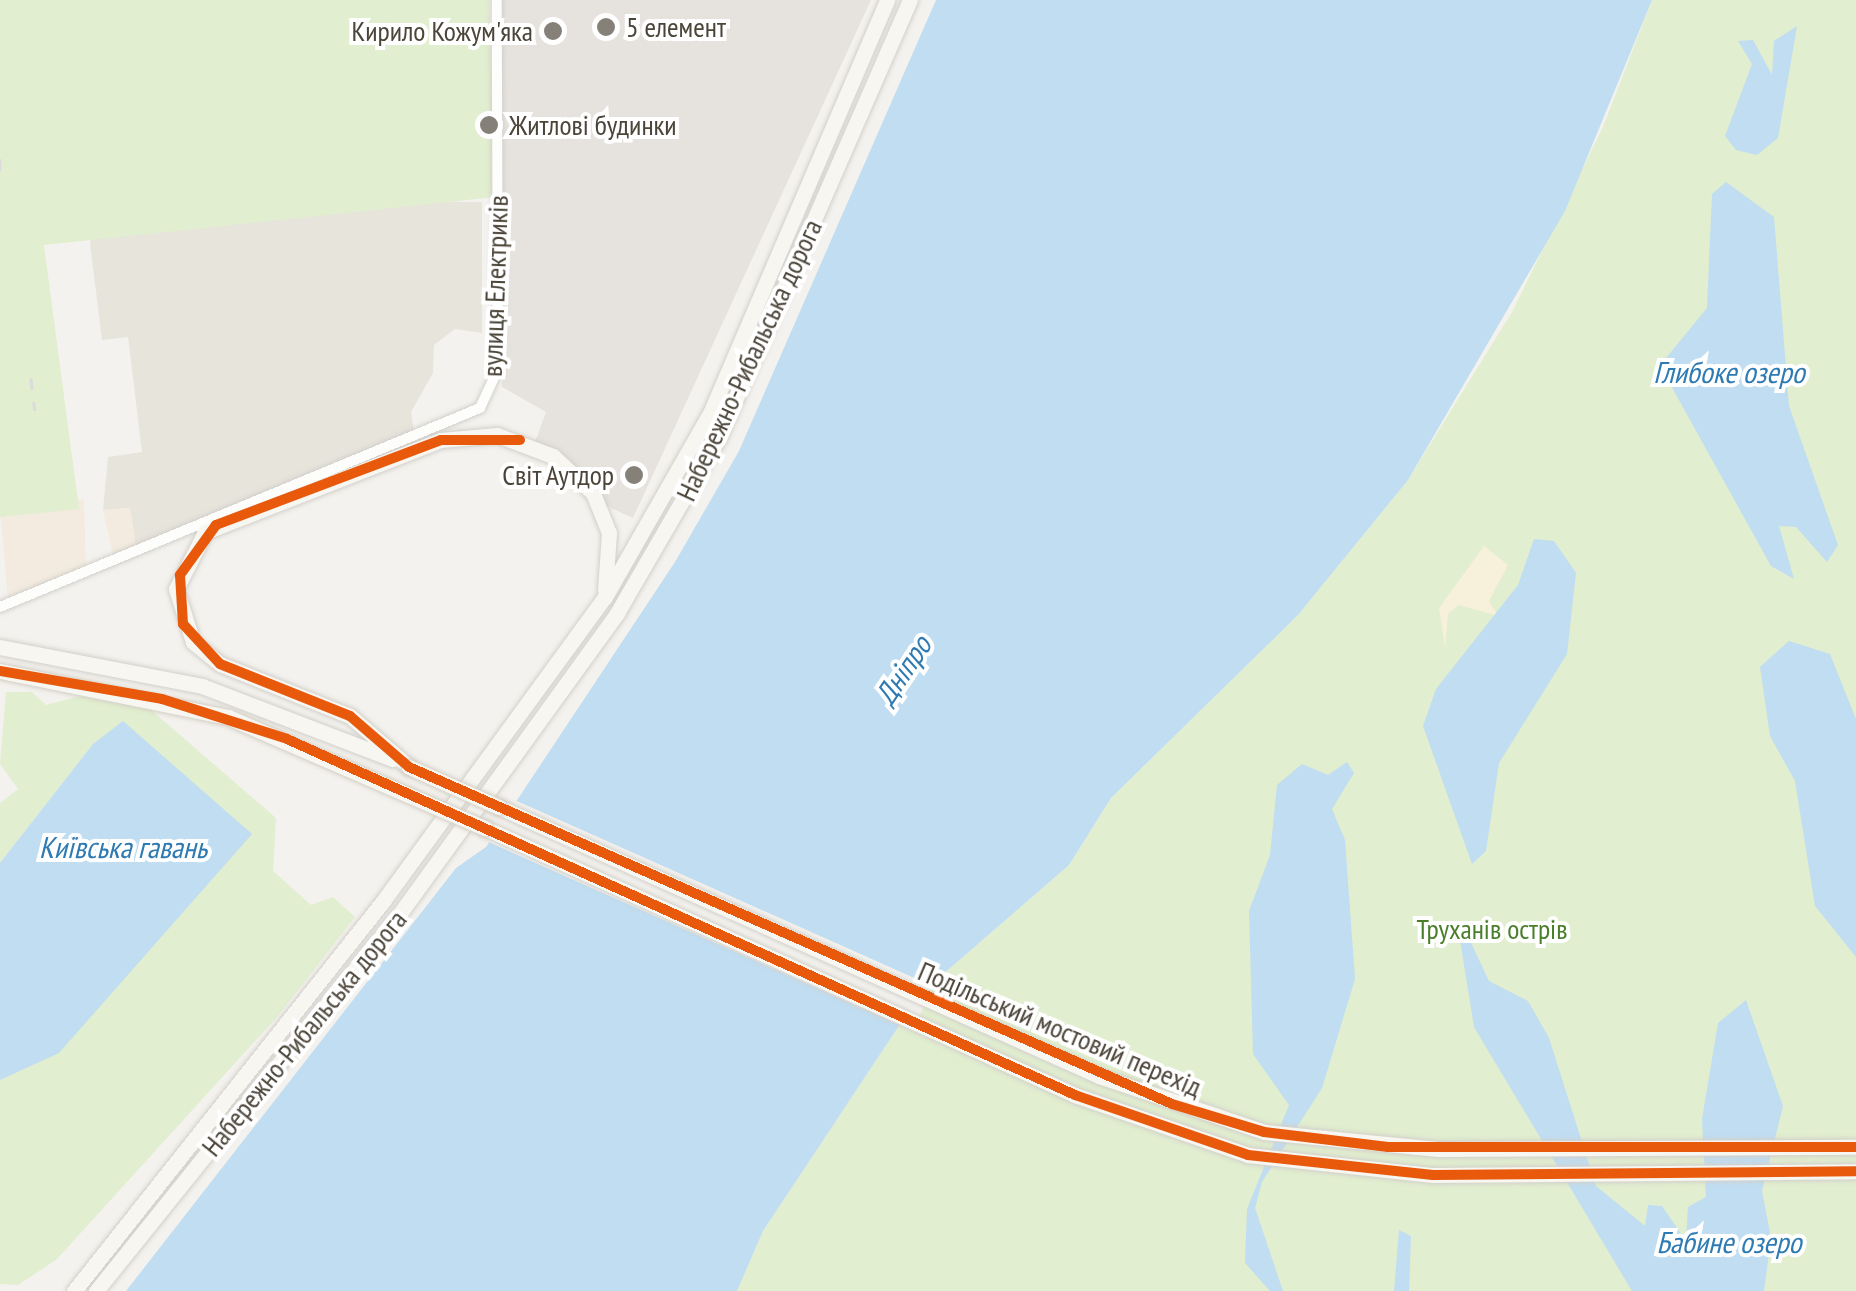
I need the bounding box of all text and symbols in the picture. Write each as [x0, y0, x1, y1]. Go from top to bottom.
place label: 5 елемент [626, 10, 726, 44]
place label: Кирило Кожум'яка [351, 14, 533, 48]
marker: 5 елемент [595, 16, 617, 38]
marker: Кирило Кожум'яка [542, 20, 564, 42]
place label: Житлові будинки [509, 108, 677, 142]
marker: Житлові будинки [478, 114, 500, 136]
street label: вулиця Електриків [475, 195, 515, 377]
street label: Набережно-Рибальська дорога [669, 214, 829, 506]
water label: Глибоке озеро [1653, 354, 1805, 390]
place label: Світ Аутдор [501, 458, 614, 492]
marker: Світ Аутдор [623, 464, 645, 486]
water label: Дніпро [867, 629, 939, 711]
water label: Київська гавань [39, 829, 207, 865]
street label: Набережно-Рибальська дорога [194, 903, 414, 1163]
park label: Труханів острів [1417, 912, 1567, 946]
street label: Подільський мостовий перехід [913, 954, 1207, 1104]
water label: Бабине озеро [1656, 1224, 1802, 1260]

